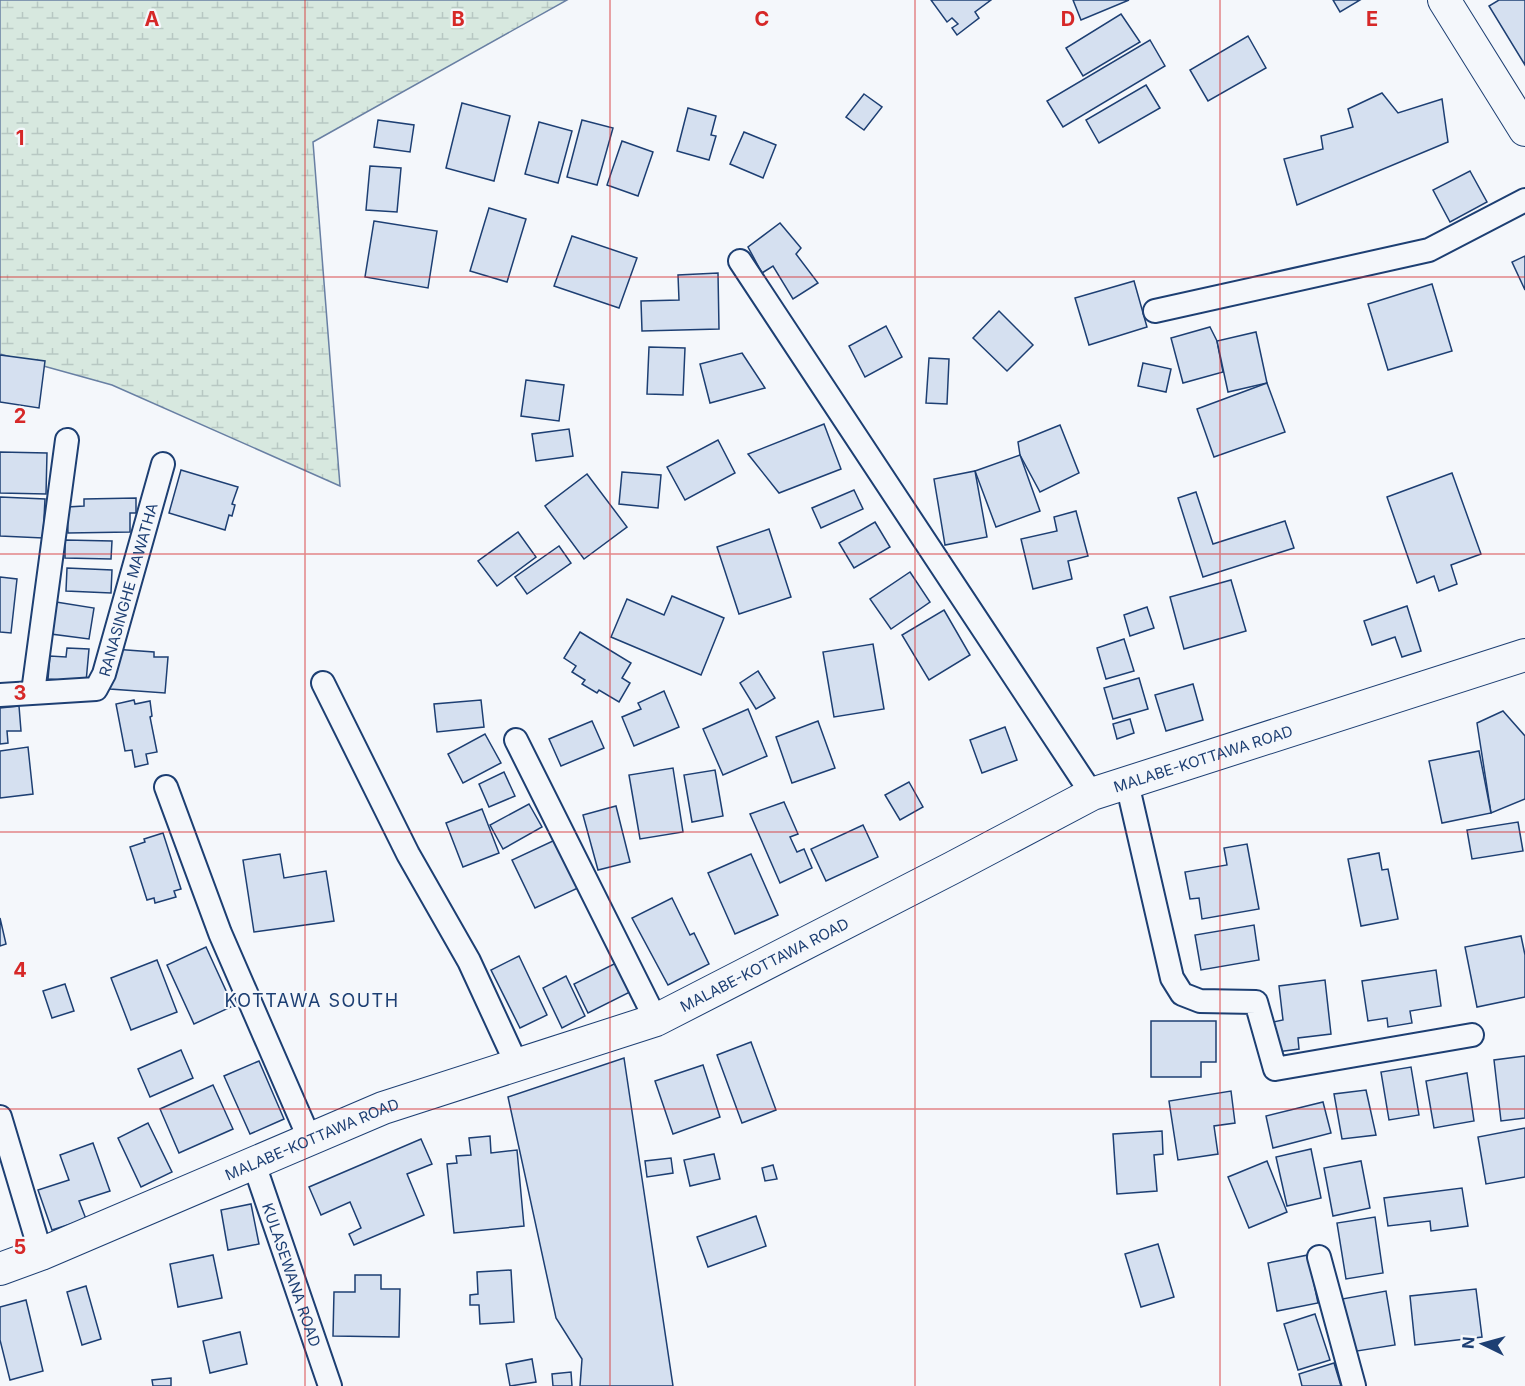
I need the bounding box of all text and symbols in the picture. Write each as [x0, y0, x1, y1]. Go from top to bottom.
text: A [145, 7, 160, 31]
text: B [451, 7, 465, 31]
text: C [755, 7, 769, 31]
text: D [1061, 7, 1075, 31]
text: E [1366, 7, 1378, 31]
text: 1 [16, 126, 24, 150]
text: 2 [14, 404, 26, 428]
street label: RANASINGHE MAWATHA [94, 500, 161, 678]
text: 3 [14, 681, 26, 705]
street label: MALABE-KOTTAWA ROAD [1111, 721, 1295, 796]
street label: MALABE-KOTTAWA ROAD [677, 913, 852, 1016]
text: 4 [13, 958, 27, 982]
district label: KOTTAWA SOUTH [224, 990, 400, 1011]
street label: MALABE-KOTTAWA ROAD [222, 1094, 401, 1184]
street label: KULASEWANA ROAD [258, 1200, 325, 1349]
text: 5 [14, 1235, 26, 1259]
north arrow [1453, 1314, 1513, 1374]
text: N [1458, 1336, 1479, 1350]

